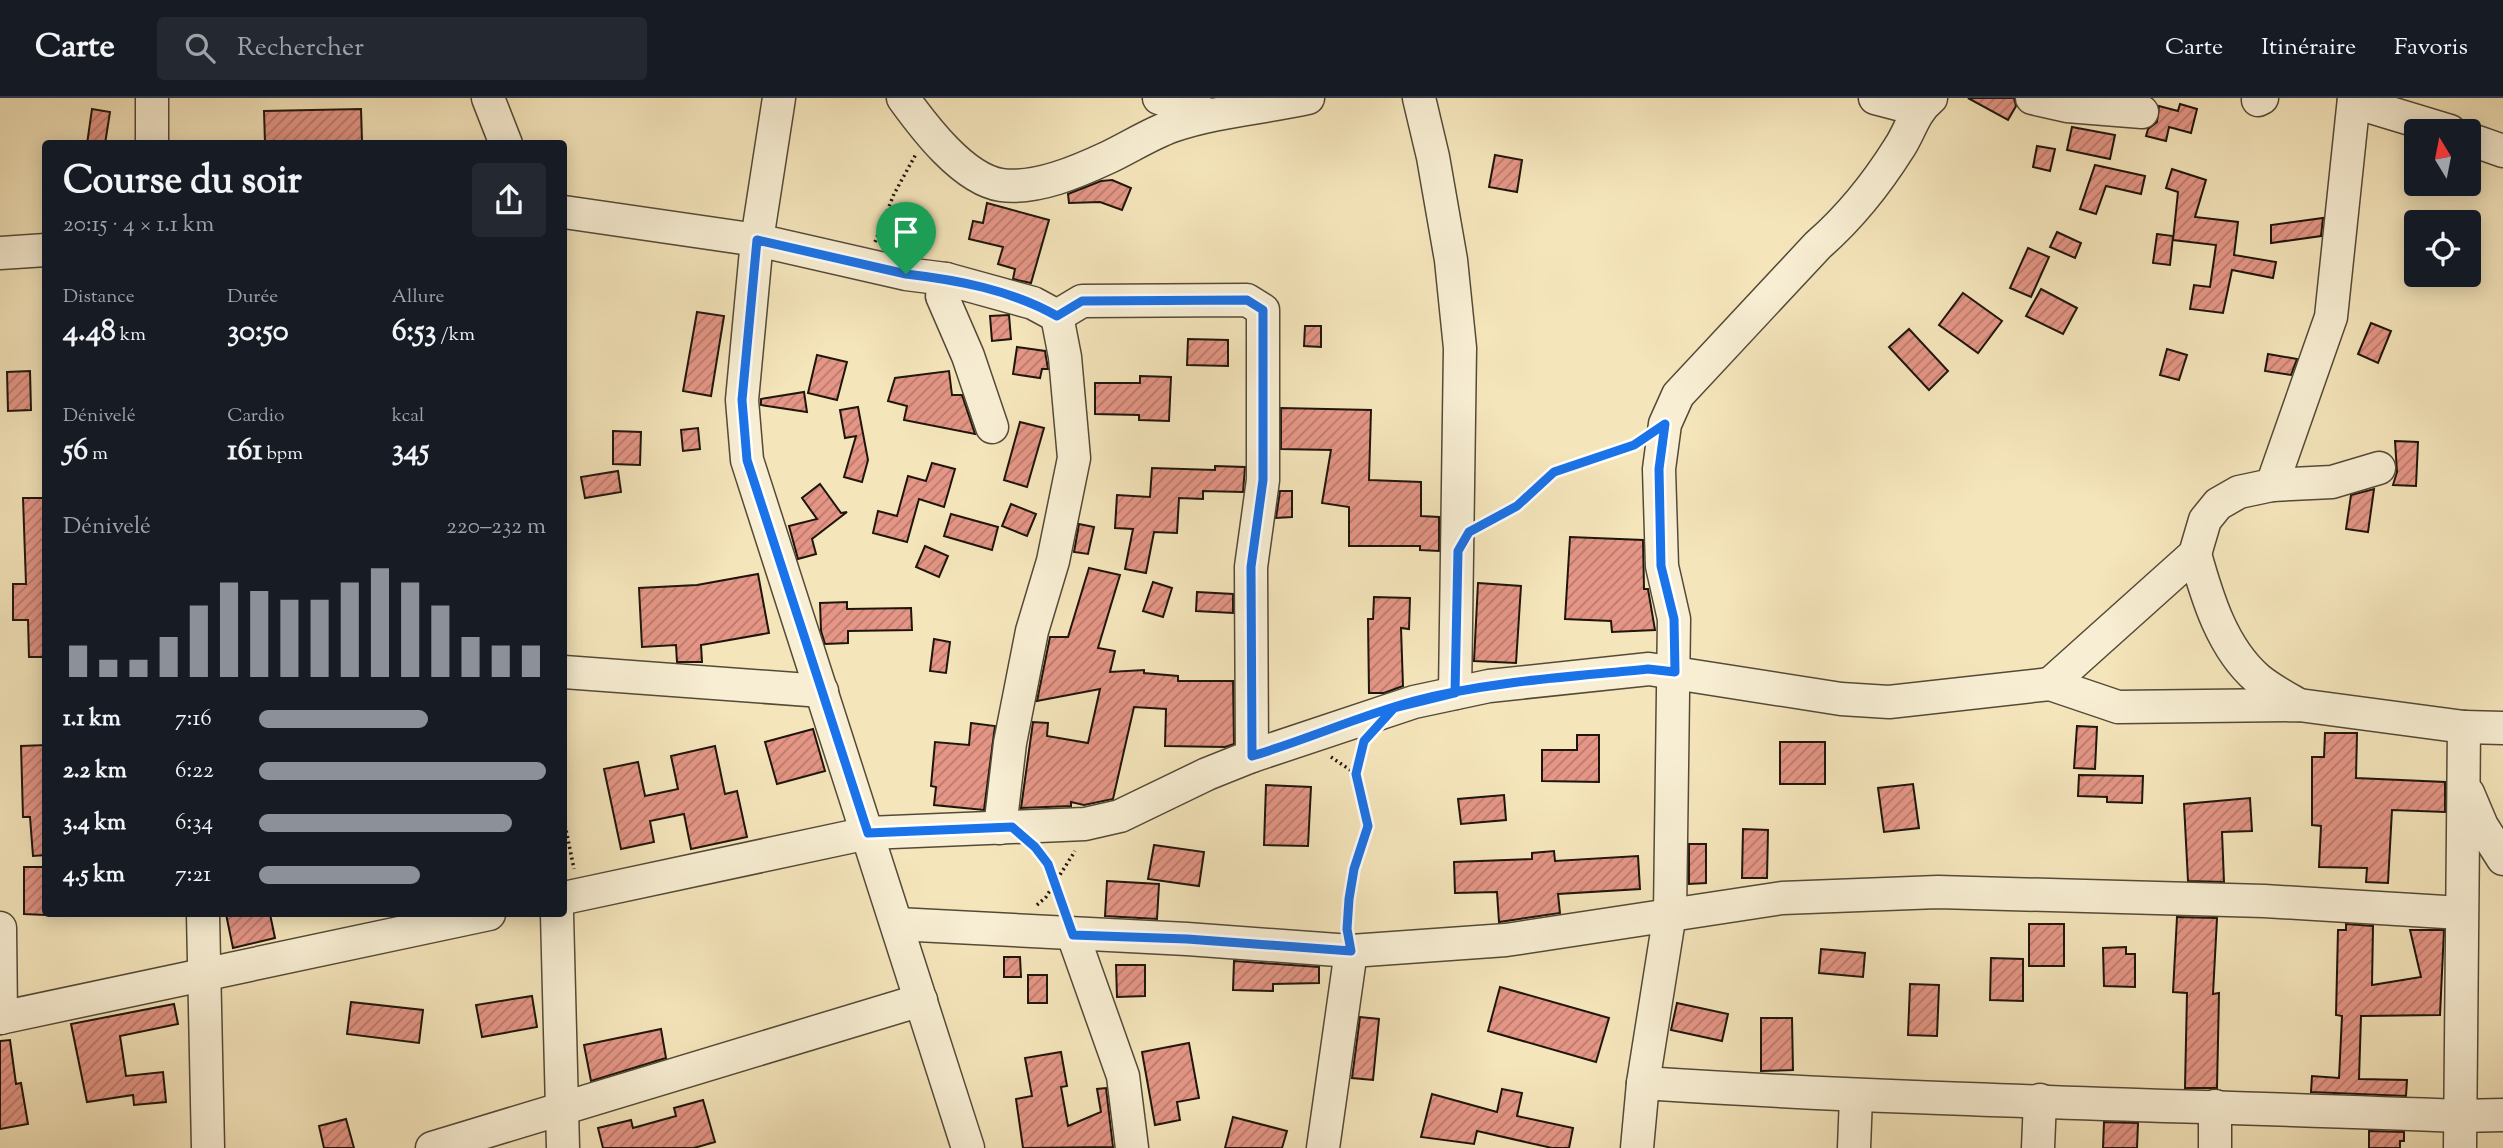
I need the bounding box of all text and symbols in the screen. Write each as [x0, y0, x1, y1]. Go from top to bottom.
search box [157, 17, 647, 80]
text: Carte [35, 24, 115, 72]
icon: search [181, 29, 219, 67]
text: Rechercher [237, 30, 364, 67]
text: Carte [2165, 31, 2223, 65]
text: Itinéraire [2261, 31, 2356, 65]
text: Favoris [2394, 31, 2468, 65]
north arrow [2404, 119, 2482, 196]
map controls [2404, 119, 2481, 287]
text: Course du soir [63, 156, 302, 210]
button: share [472, 163, 546, 237]
pin [876, 202, 936, 274]
text: 20:15 · 4 × 1.1 km [63, 209, 214, 242]
button: locate [2404, 210, 2481, 287]
icon: arrive [887, 213, 925, 251]
text: Distance [63, 284, 135, 311]
text: Durée [227, 284, 278, 311]
text: Allure [392, 284, 444, 311]
text: 4.48 [63, 311, 116, 354]
text: 30:50 [227, 311, 289, 354]
text: 6:53 [392, 311, 436, 354]
text: km [116, 322, 146, 349]
text: /km [436, 322, 475, 349]
text: Dénivelé [63, 403, 136, 430]
text: Cardio [227, 403, 284, 430]
text: kcal [392, 403, 424, 430]
text: 56 [63, 430, 88, 473]
text: 161 [227, 430, 262, 473]
text: 345 [392, 430, 429, 473]
text: m [88, 441, 108, 468]
text: bpm [262, 441, 303, 468]
text: Dénivelé [63, 511, 151, 544]
text: 220–232 m [446, 511, 546, 544]
text: 1.1 km [63, 703, 121, 736]
text: 7:16 [175, 703, 212, 736]
text: 2.2 km [63, 755, 127, 788]
text: 6:22 [175, 755, 214, 788]
text: 3.4 km [63, 807, 126, 840]
text: 6:34 [175, 807, 213, 840]
text: 4.5 km [63, 859, 125, 892]
text: 7:21 [175, 859, 211, 892]

